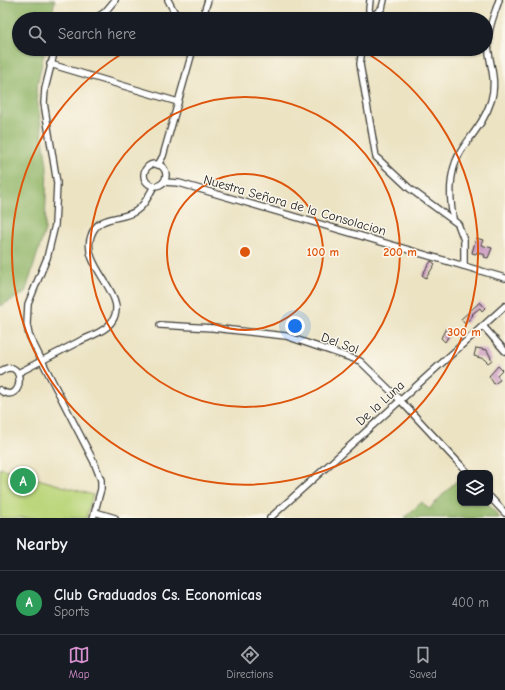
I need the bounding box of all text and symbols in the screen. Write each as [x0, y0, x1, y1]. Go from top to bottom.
search box [12, 12, 493, 56]
icon: search [26, 23, 48, 45]
text: Search here [58, 25, 136, 43]
street label: Nuestra Señora de la Consolacion [202, 172, 388, 238]
centre of rings [238, 245, 252, 259]
text: 100 m [307, 245, 339, 259]
text: 200 m [383, 245, 417, 259]
your location [285, 316, 305, 336]
text: 300 m [447, 325, 481, 339]
street label: Del Sol [319, 329, 361, 357]
street label: De la Luna [353, 377, 407, 429]
pin: A [10, 466, 36, 496]
map controls [457, 470, 493, 506]
button: layers [457, 470, 493, 506]
text: Nearby [16, 535, 67, 554]
text: Club Graduados Cs. Economicas [54, 586, 262, 604]
text: A [25, 595, 33, 610]
text: 400 m [452, 595, 489, 610]
text: Sports [54, 604, 89, 619]
tab: Map [68, 644, 90, 681]
tab: Directions [226, 644, 273, 681]
tab: Saved [409, 644, 437, 681]

